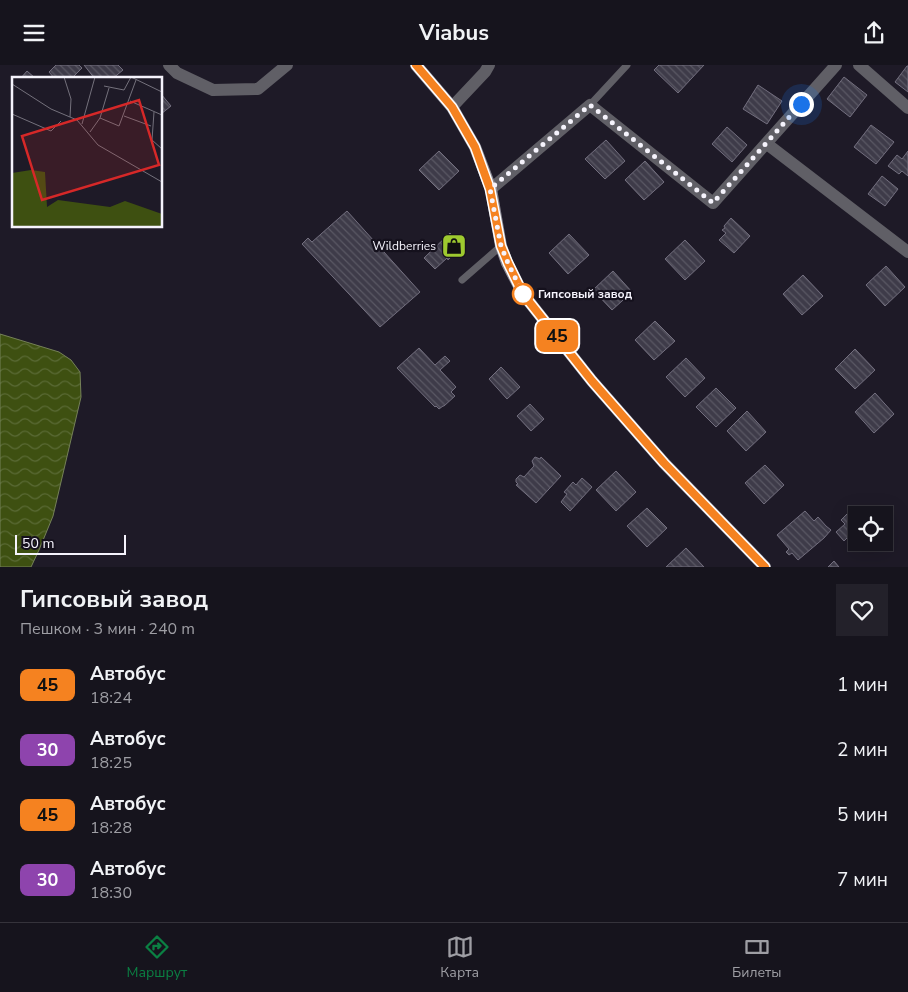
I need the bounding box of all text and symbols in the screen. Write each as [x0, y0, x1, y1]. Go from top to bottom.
text: Viabus [419, 18, 489, 48]
icon: menu [20, 19, 48, 47]
icon: share [860, 19, 888, 47]
inset map [12, 77, 162, 227]
your location [789, 92, 814, 117]
shop icon: Wildberries [441, 233, 467, 259]
place label: Wildberries [373, 238, 436, 254]
marker: Гипсовый завод [512, 283, 534, 305]
place label: Гипсовый завод [538, 286, 633, 302]
line badge: 45 [534, 320, 580, 352]
text: 45 [546, 324, 568, 348]
map controls [848, 506, 893, 551]
button: locate [848, 506, 893, 551]
scale bar [15, 532, 126, 555]
text: 50 m [22, 534, 54, 553]
text: Гипсовый завод [20, 583, 208, 615]
button: heart [836, 584, 888, 636]
text: Пешком · 3 мин · 240 m [20, 618, 195, 640]
text: Автобус [90, 661, 166, 687]
text: 1 мин [837, 672, 888, 698]
text: 45 [37, 673, 58, 697]
text: 18:24 [90, 687, 132, 709]
text: Автобус [90, 726, 166, 752]
text: 2 мин [837, 737, 888, 763]
text: 30 [37, 738, 58, 762]
text: 18:25 [90, 752, 132, 774]
text: Автобус [90, 791, 166, 817]
text: 5 мин [837, 802, 888, 828]
text: 45 [37, 803, 58, 827]
text: 18:28 [90, 817, 132, 839]
text: Автобус [90, 856, 166, 882]
text: 7 мин [837, 867, 888, 893]
text: 30 [37, 868, 58, 892]
text: 18:30 [90, 882, 132, 904]
tab: Маршрут [127, 933, 187, 982]
tab: Карта [440, 933, 479, 982]
tab: Билеты [732, 933, 781, 982]

